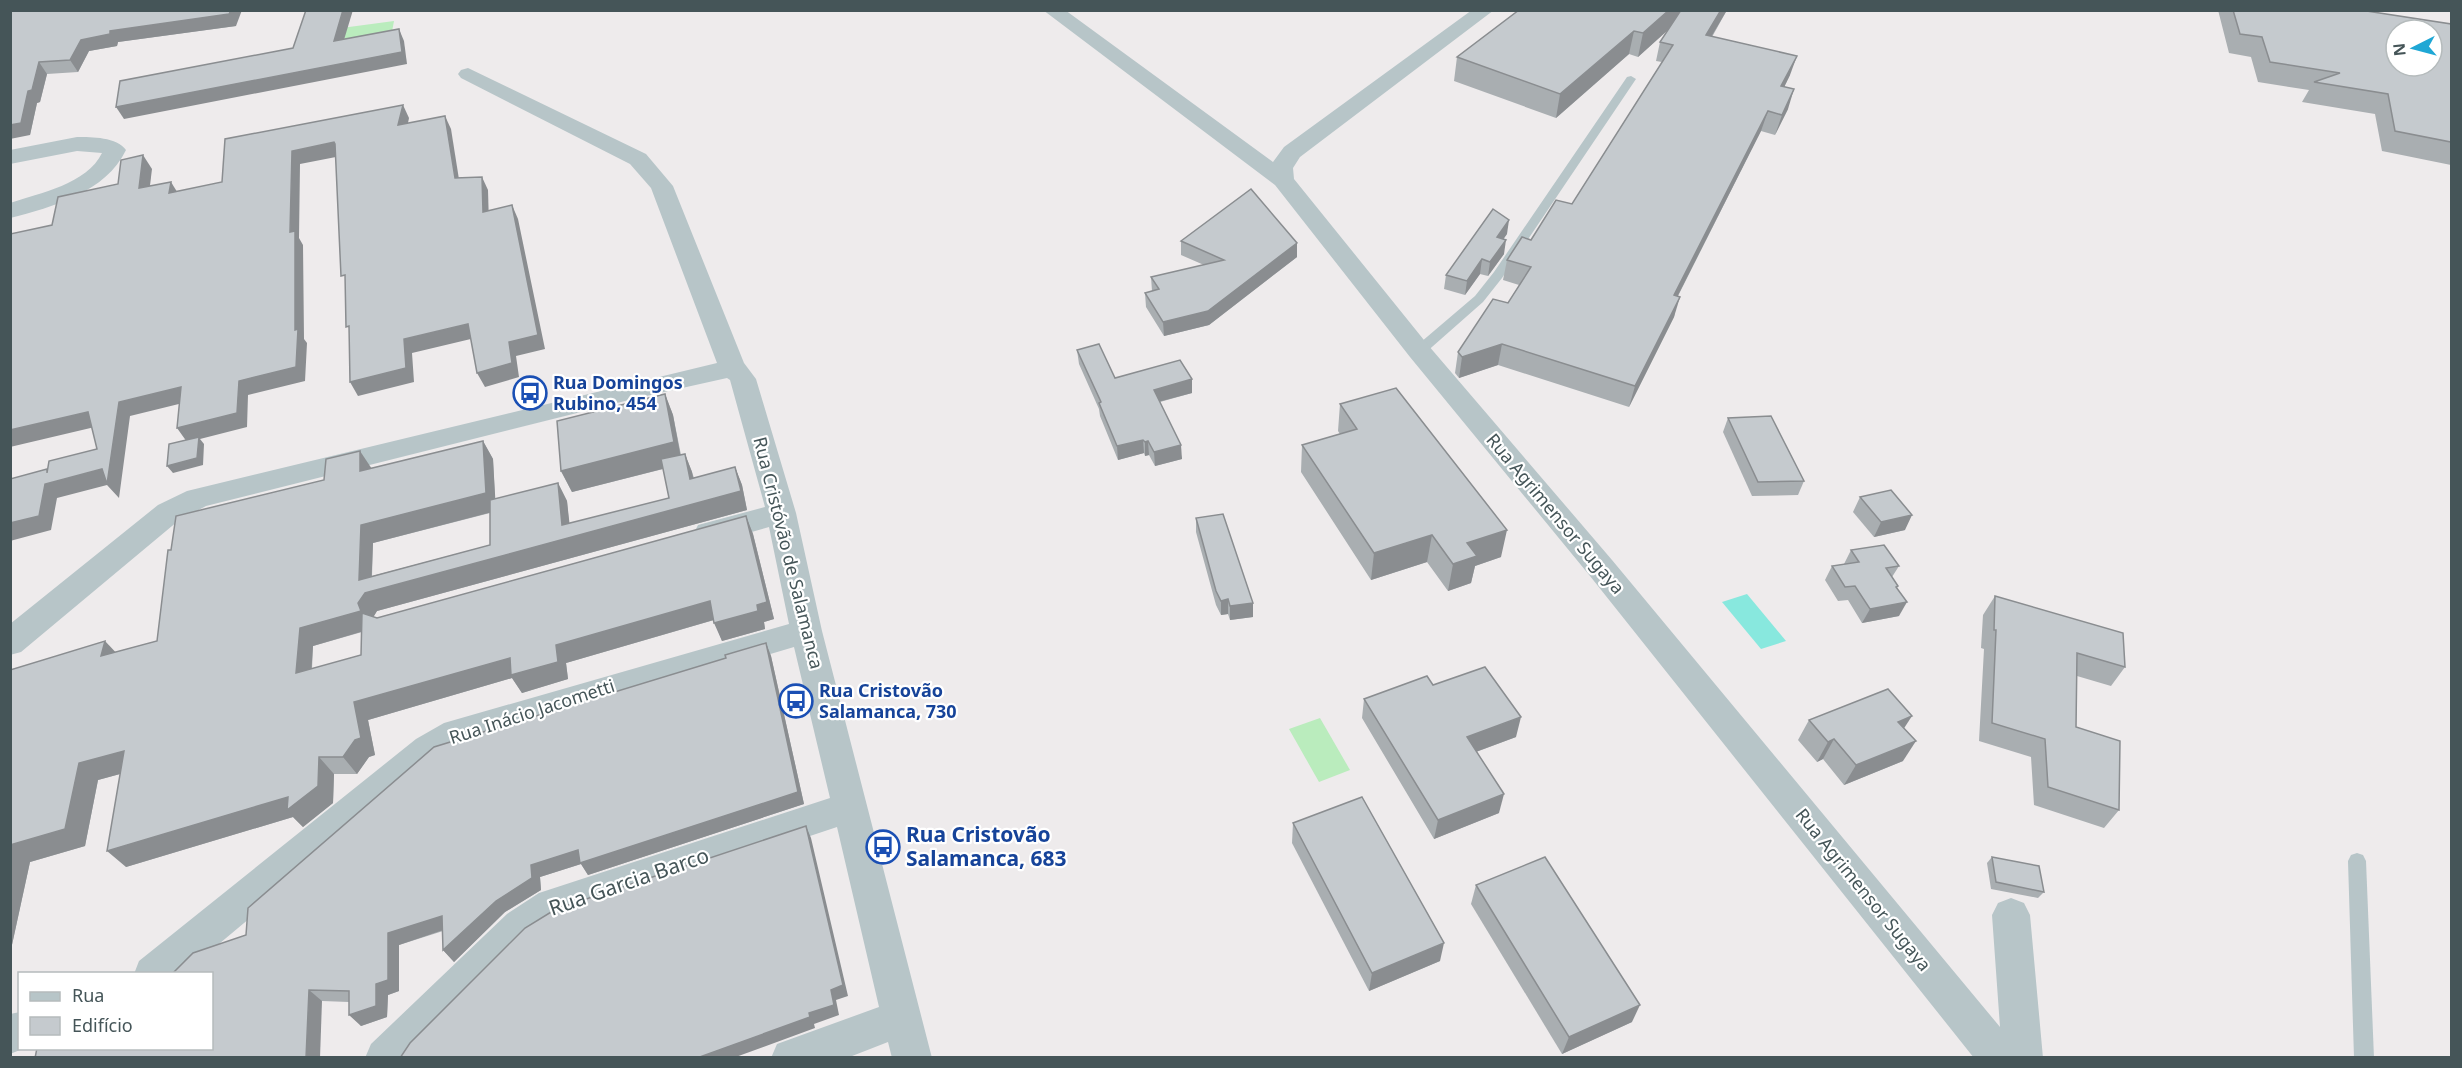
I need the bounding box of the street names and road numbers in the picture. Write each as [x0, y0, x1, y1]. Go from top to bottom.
street label: Rua Agrimensor Sugaya [1481, 428, 1630, 599]
street label: Rua Cristóvão de Salamanca [748, 434, 829, 671]
street label: Rua Inácio Jacometti [446, 673, 617, 749]
street label: Rua Agrimensor Sugaya [1791, 803, 1937, 976]
street label: Rua Garcia Barco [545, 841, 713, 922]

